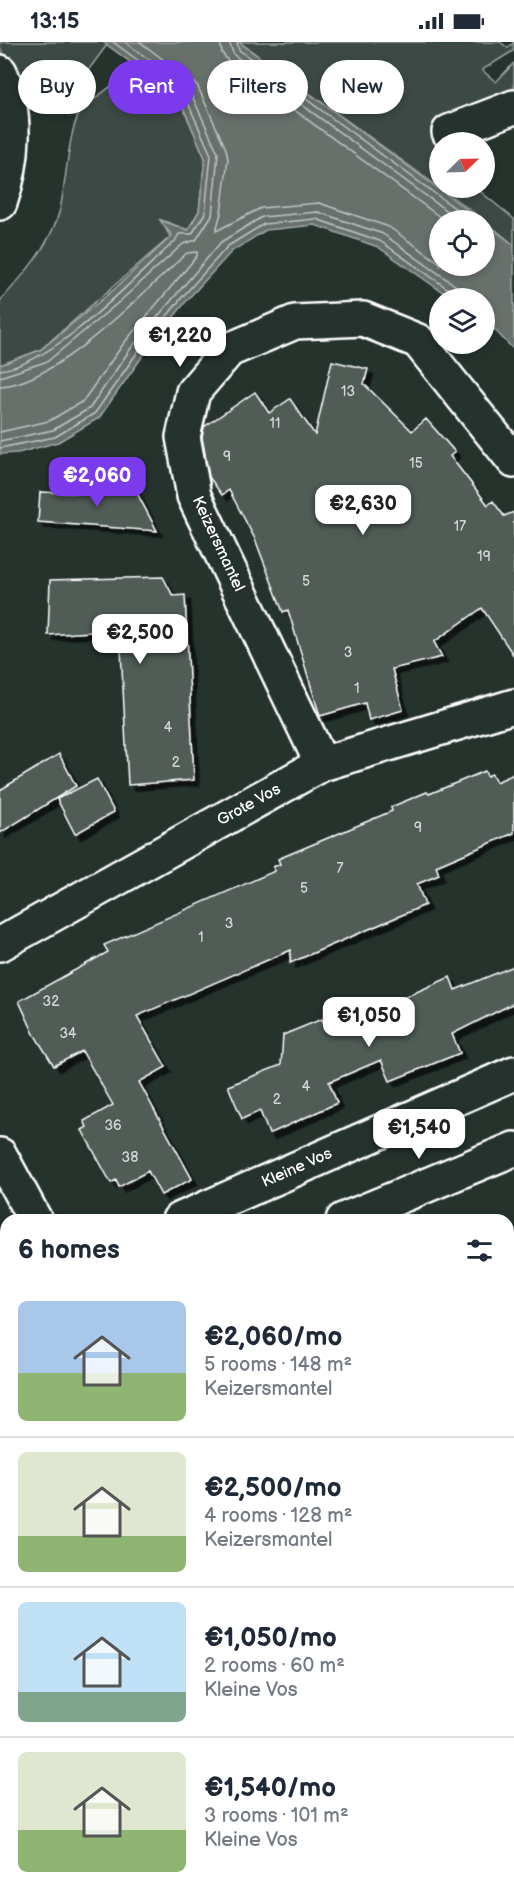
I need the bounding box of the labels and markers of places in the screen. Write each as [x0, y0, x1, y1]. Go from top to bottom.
pin: €1,220 [131, 317, 229, 368]
pin: €2,060 [48, 457, 146, 508]
pin: €2,630 [314, 485, 412, 536]
pin: €2,500 [91, 614, 189, 665]
pin: €1,050 [320, 997, 418, 1048]
pin: €1,540 [370, 1109, 468, 1160]

